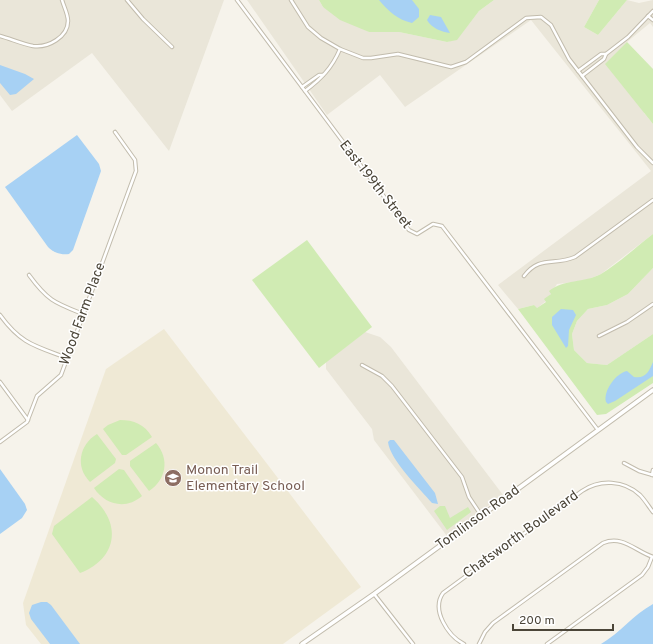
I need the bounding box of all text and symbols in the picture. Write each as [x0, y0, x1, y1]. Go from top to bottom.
street label: East 199th Street [335, 137, 415, 233]
street label: Wood Farm Place [57, 260, 109, 368]
place label: Monon Trail Elementary School [186, 462, 305, 495]
school or university icon: Monon Trail Elementary School [163, 468, 183, 488]
street label: Tomlinson Road [433, 482, 523, 554]
street label: Chatsworth Boulevard [460, 487, 582, 583]
scale bar [513, 606, 613, 632]
text: 200 m [519, 613, 555, 629]

